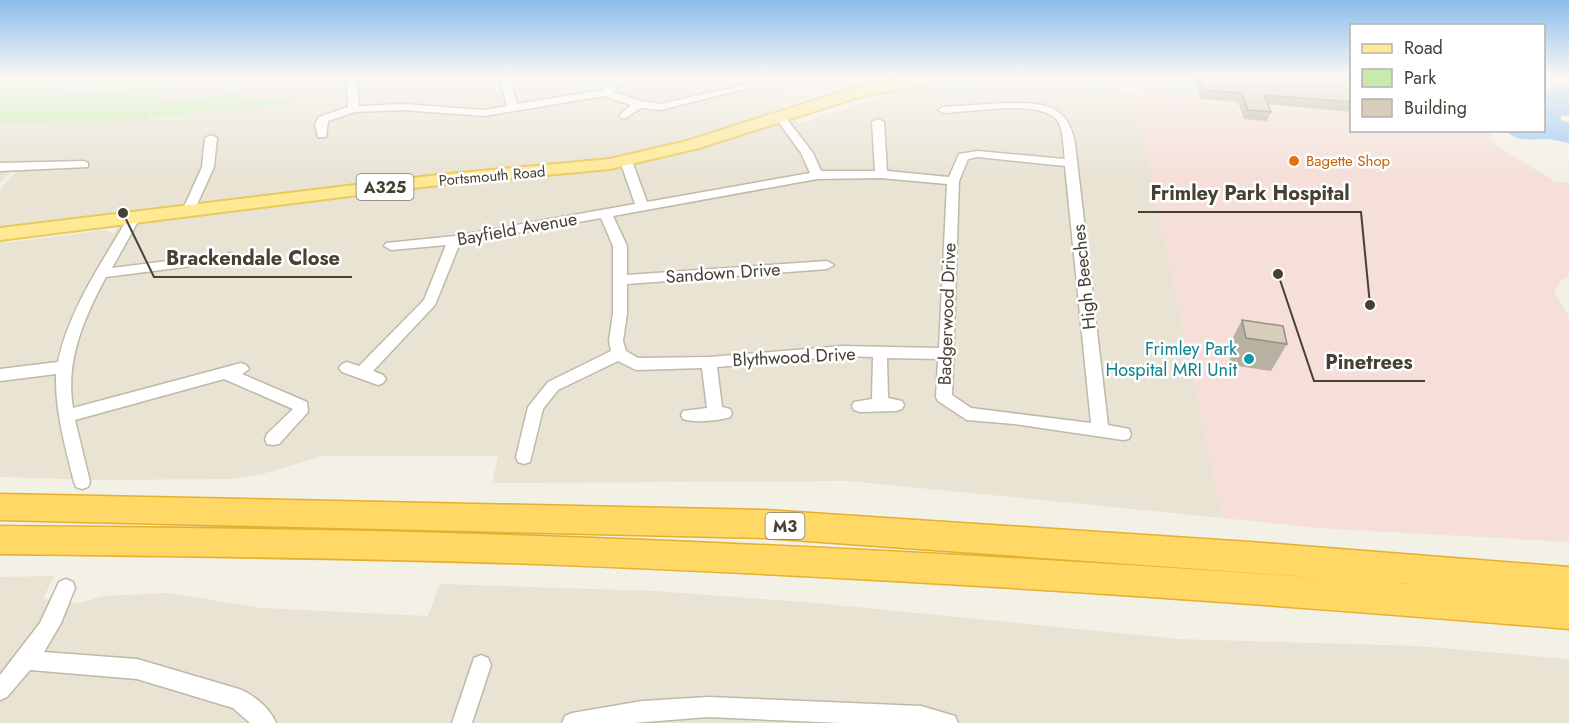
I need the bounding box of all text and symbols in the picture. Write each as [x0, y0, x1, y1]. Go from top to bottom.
legend [1350, 24, 1545, 132]
text: Road [1404, 35, 1443, 61]
text: Park [1404, 65, 1436, 91]
text: Building [1404, 95, 1467, 121]
place label: Bagette Shop [1306, 150, 1391, 172]
marker: Bagette Shop [1287, 154, 1301, 168]
street label: Portsmouth Road [438, 160, 546, 192]
road number: A325 [356, 174, 414, 200]
callout: Frimley Park Hospital [1138, 174, 1361, 212]
text: Frimley Park Hospital [1150, 179, 1350, 208]
street label: Bayfield Avenue [455, 206, 579, 252]
street label: High Beeches [1066, 223, 1102, 331]
callout: Brackendale Close [154, 239, 352, 277]
street label: Badgerwood Drive [932, 242, 962, 386]
text: Brackendale Close [166, 244, 340, 273]
street label: Sandown Drive [665, 256, 781, 290]
place label: Frimley Park Hospital MRI Unit [1105, 336, 1238, 383]
street label: Blythwood Drive [732, 341, 856, 373]
callout: Pinetrees [1314, 343, 1425, 381]
text: Pinetrees [1325, 348, 1413, 377]
marker: Frimley Park Hospital MRI Unit [1242, 352, 1256, 366]
road number: M3 [766, 513, 804, 539]

